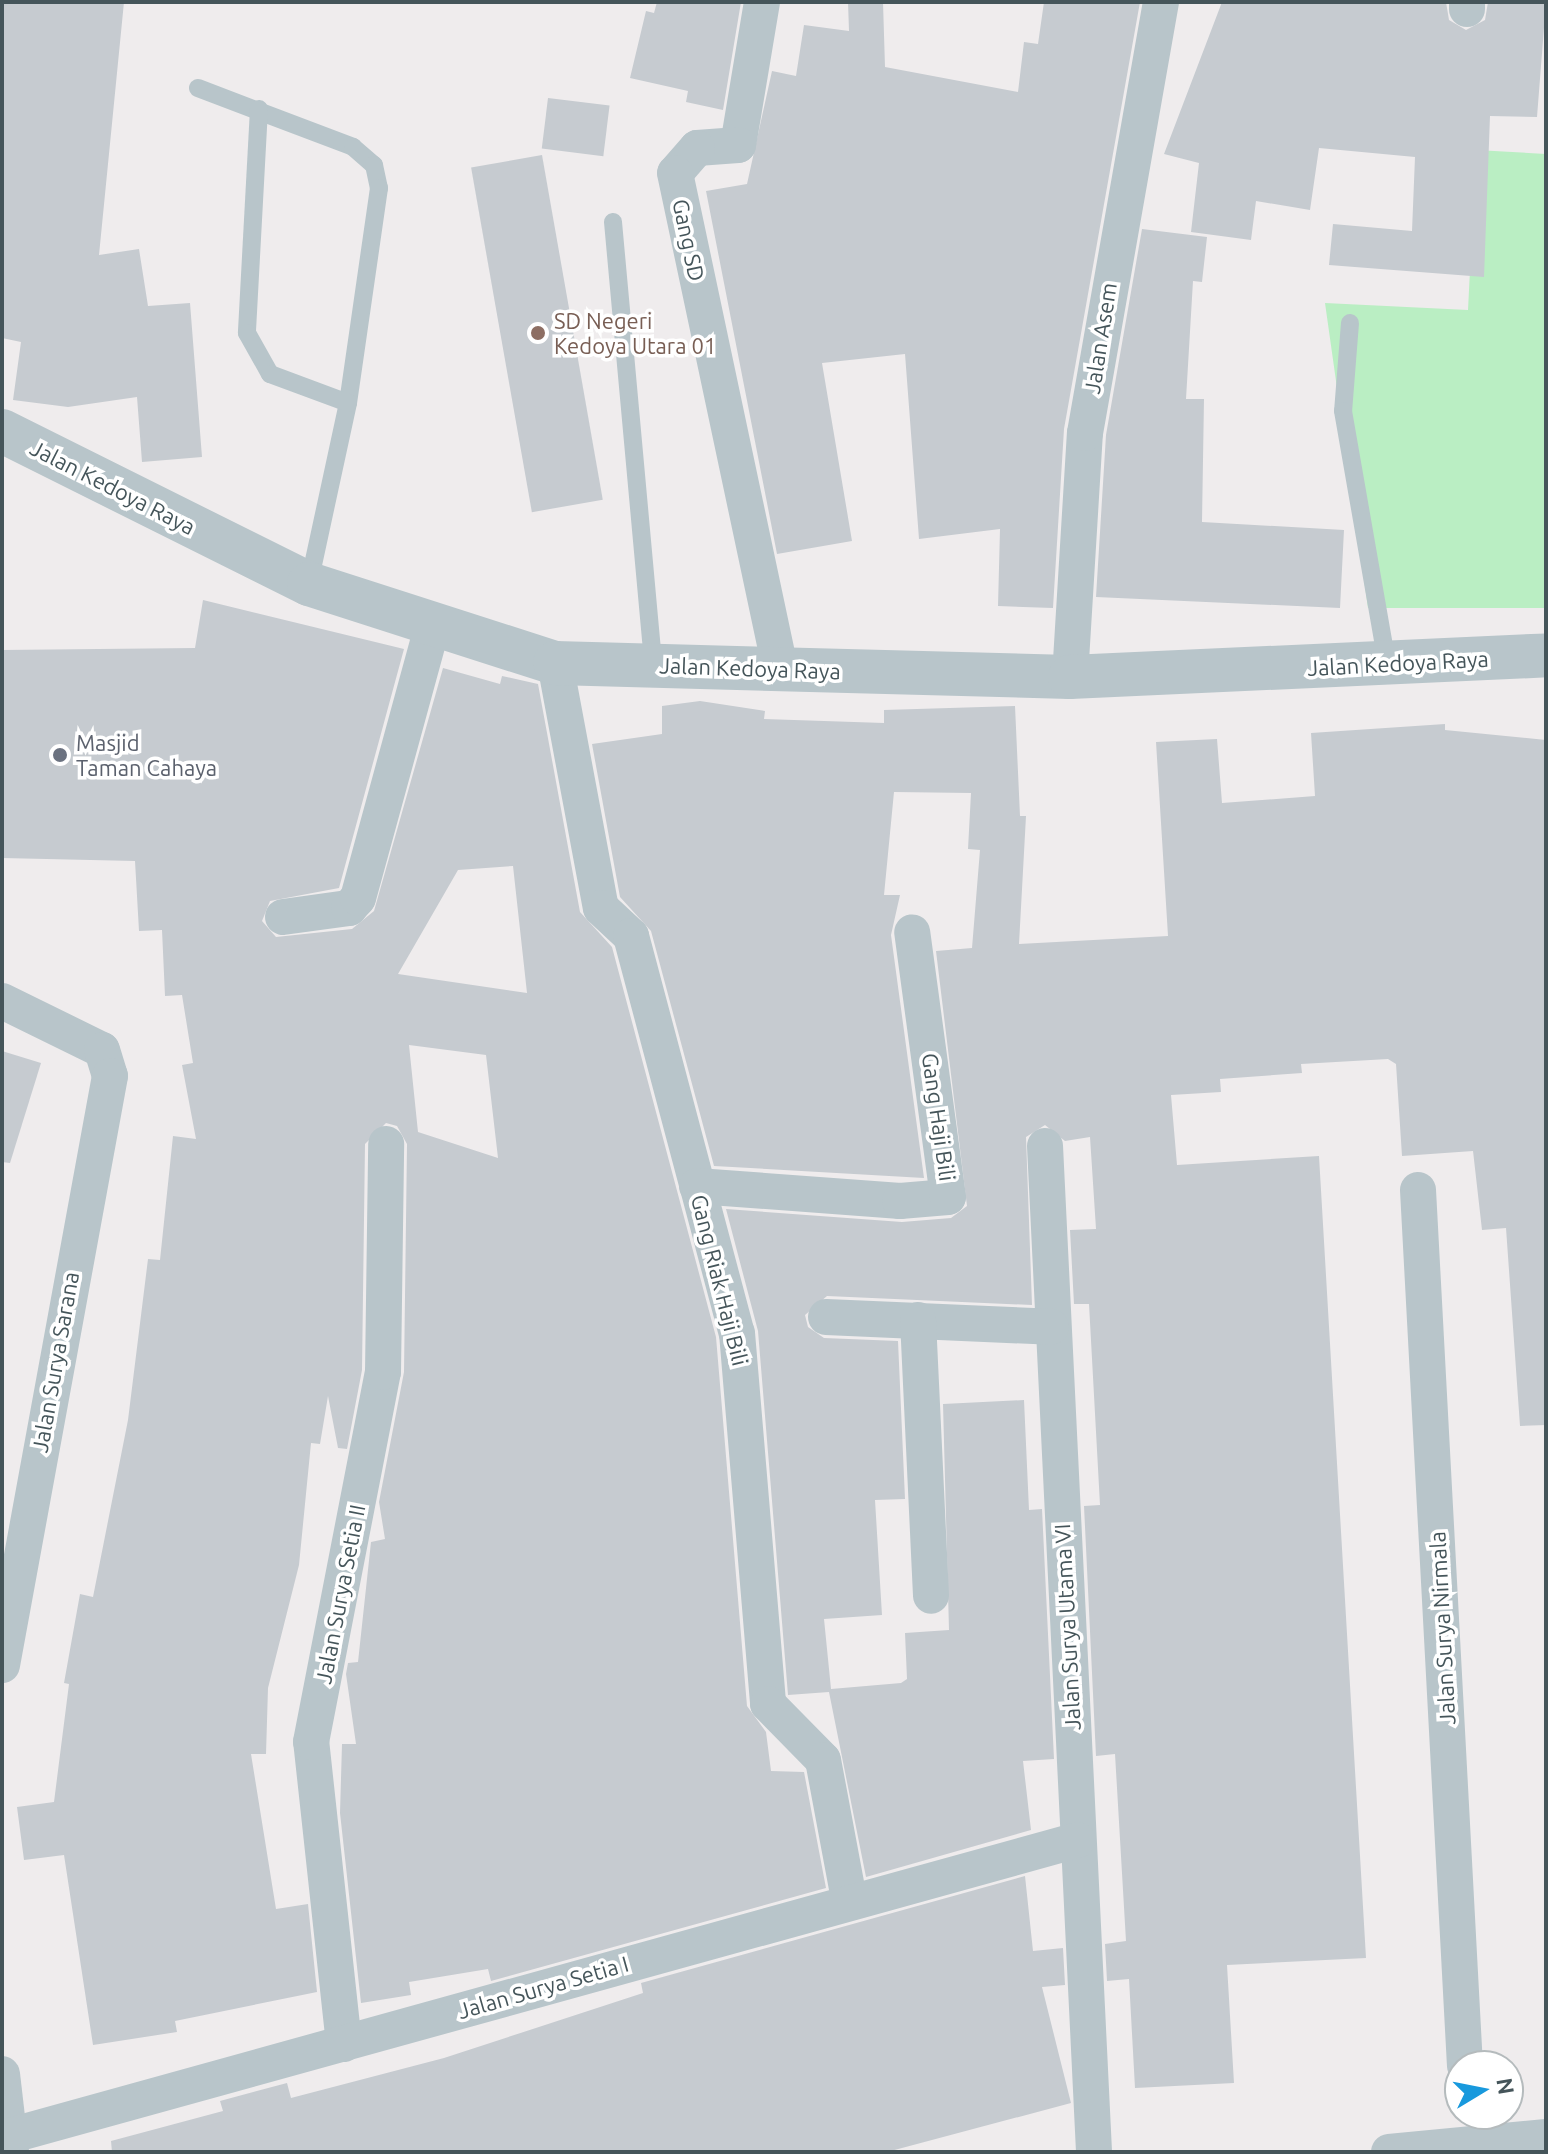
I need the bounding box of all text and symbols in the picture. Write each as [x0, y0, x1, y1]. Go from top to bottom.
street label: Gang SD [667, 197, 711, 283]
street label: Jalan Asem [1078, 281, 1122, 395]
place label: SD Negeri Kedoya Utara 01 [554, 307, 716, 358]
marker: SD Negeri Kedoya Utara 01 [529, 324, 547, 342]
street label: Jalan Kedoya Raya [26, 434, 200, 540]
street label: Jalan Kedoya Raya [1307, 645, 1489, 681]
street label: Jalan Kedoya Raya [659, 652, 841, 684]
place label: Masjid Taman Cahaya [76, 729, 217, 780]
marker: Masjid Taman Cahaya [51, 746, 69, 764]
street label: Gang Haji Bili [917, 1051, 961, 1183]
street label: Gang Riak Haji Bili [686, 1192, 754, 1368]
street label: Jalan Surya Sarana [26, 1270, 84, 1454]
street label: Jalan Surya Setia II [310, 1502, 370, 1686]
street label: Jalan Surya Utama VI [1048, 1523, 1086, 1731]
street label: Jalan Surya Nirmala [1424, 1531, 1460, 1725]
street label: Jalan Surya Setia I [455, 1950, 631, 2024]
north arrow [1444, 2050, 1524, 2130]
text: N [1492, 2076, 1520, 2096]

